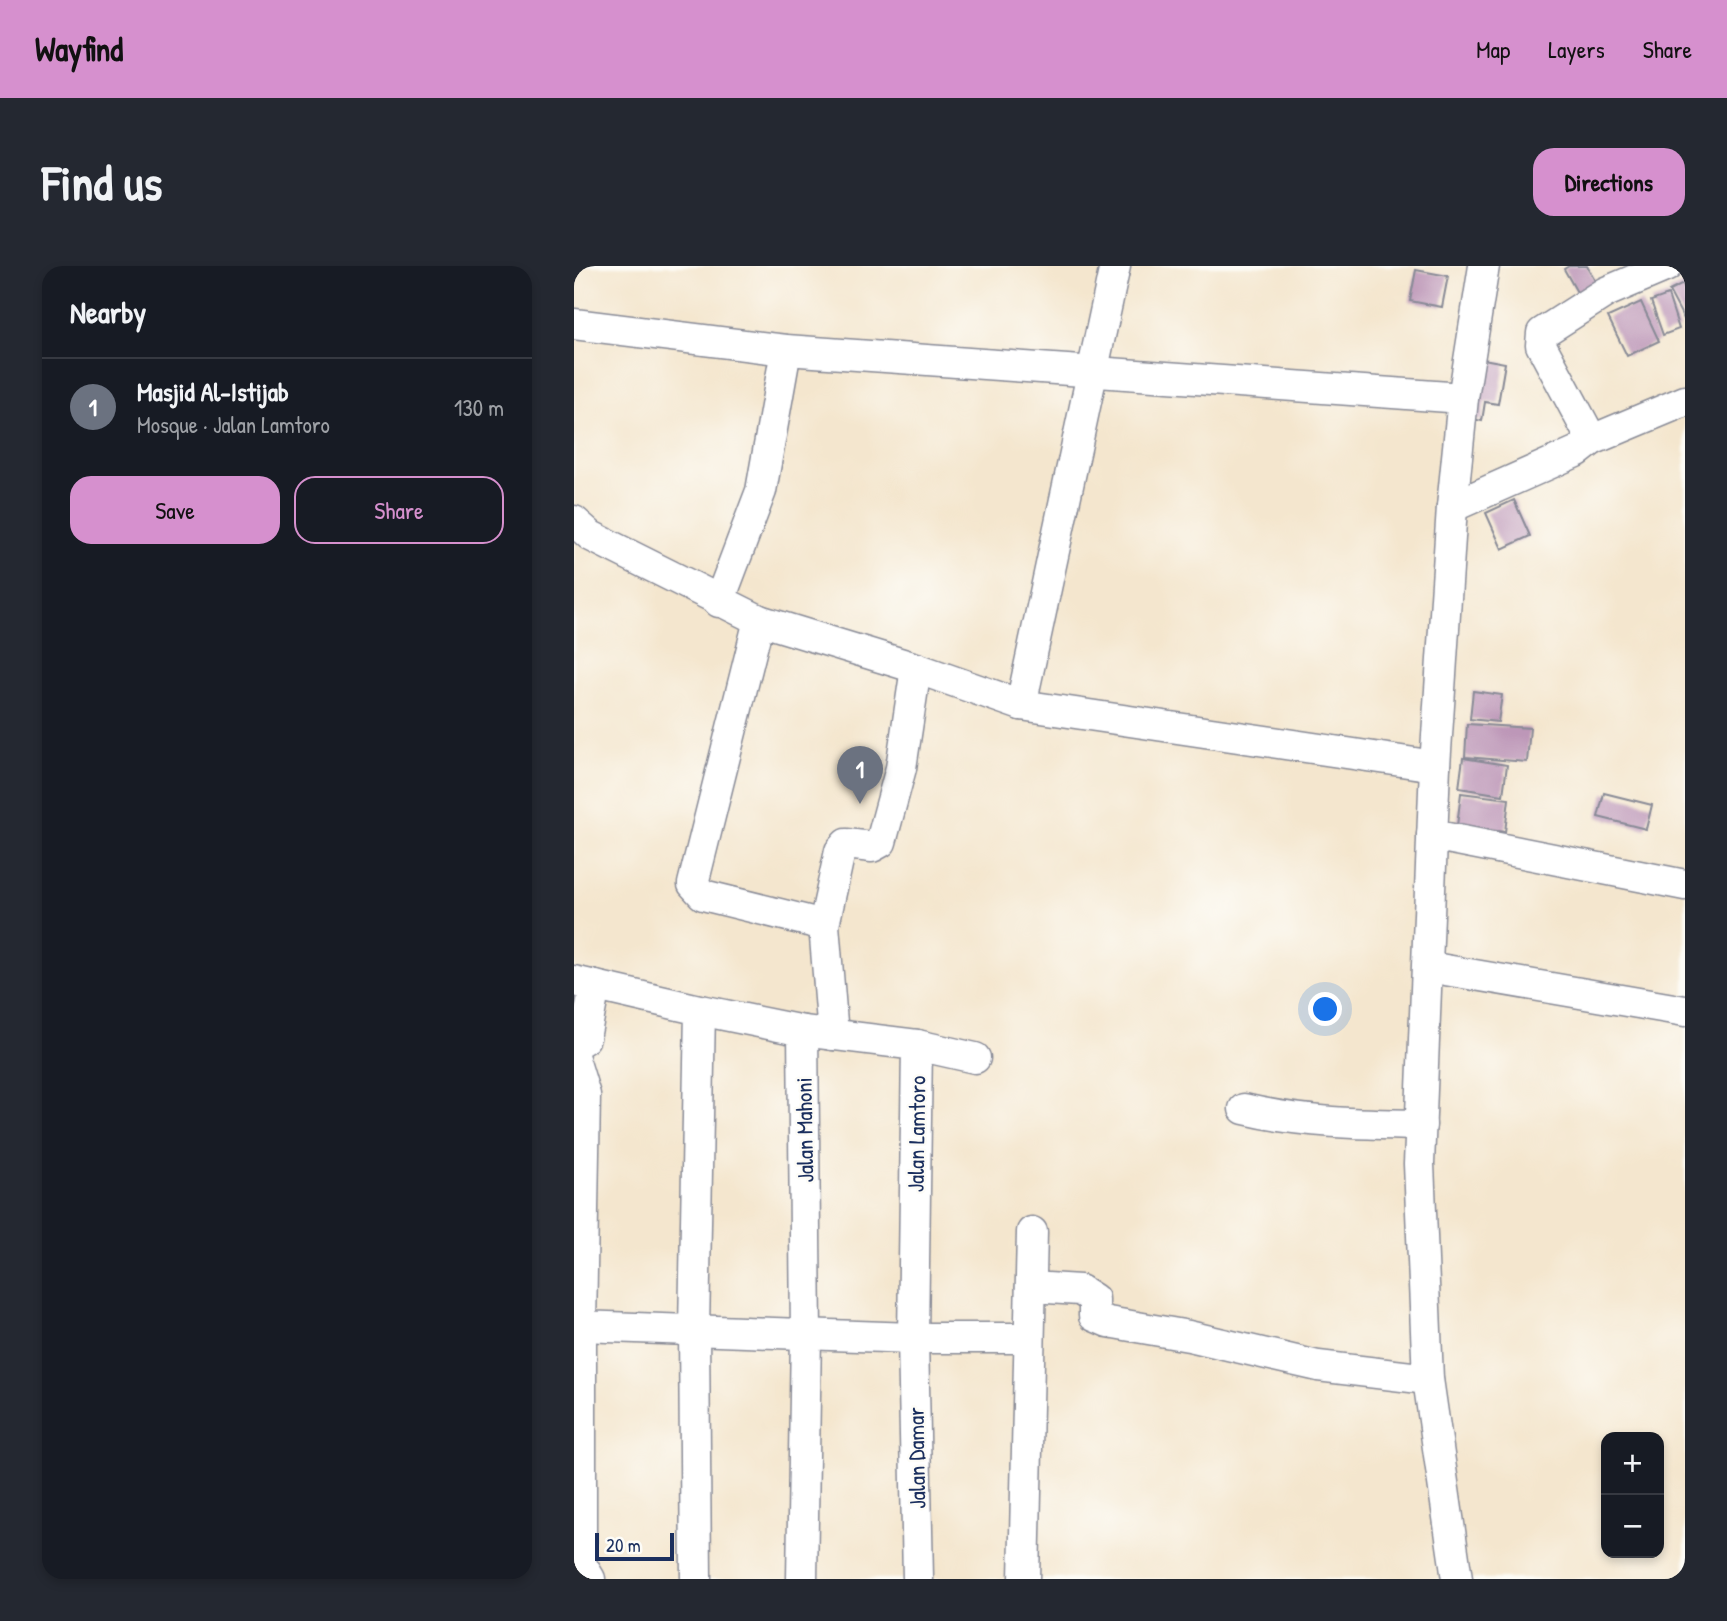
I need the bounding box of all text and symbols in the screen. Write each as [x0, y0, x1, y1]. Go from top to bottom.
text: Wayfind [35, 27, 123, 71]
text: Map [1476, 33, 1510, 65]
text: Layers [1548, 33, 1605, 65]
text: Share [1643, 33, 1692, 65]
button: Directions [1533, 148, 1685, 216]
text: Find us [42, 149, 162, 215]
text: Nearby [70, 292, 146, 332]
text: Masjid Al-Istijab [137, 374, 289, 409]
text: 1 [89, 392, 97, 423]
text: 130 m [454, 392, 504, 423]
text: Mosque · Jalan Lamtoro [137, 409, 330, 440]
button: Save [70, 476, 280, 544]
button: Share [294, 476, 504, 544]
pin: 1 [837, 746, 883, 804]
your location [1308, 992, 1342, 1026]
street label: Jalan Lamtoro [899, 1075, 933, 1193]
street label: Jalan Mahoni [788, 1077, 820, 1183]
street label: Jalan Damar [900, 1407, 932, 1509]
map controls [1601, 1432, 1664, 1558]
button: + [1601, 1432, 1664, 1495]
button: − [1601, 1495, 1664, 1558]
scale bar [595, 1530, 674, 1562]
text: 20 m [606, 1532, 641, 1558]

